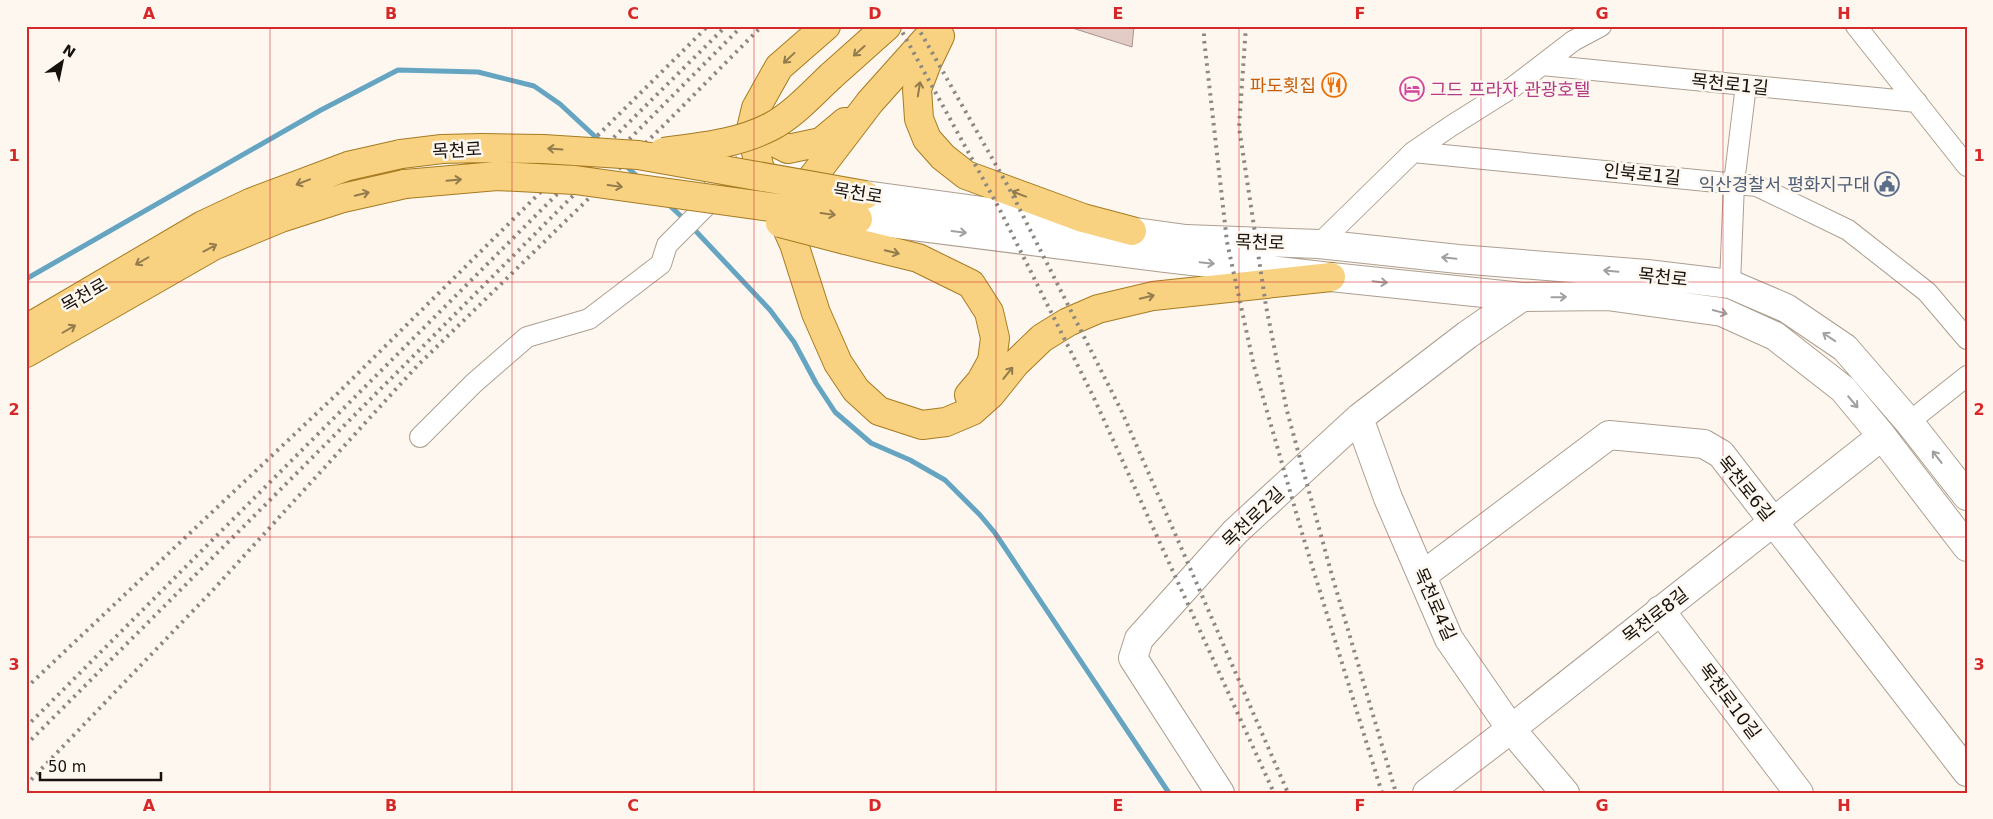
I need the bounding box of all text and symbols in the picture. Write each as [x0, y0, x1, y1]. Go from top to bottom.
text: A [143, 4, 156, 23]
text: B [385, 4, 397, 23]
text: C [627, 4, 639, 23]
text: D [868, 4, 882, 23]
text: E [1113, 4, 1123, 23]
text: F [1355, 4, 1365, 23]
text: G [1595, 4, 1609, 23]
text: H [1837, 4, 1851, 23]
north arrow [38, 38, 88, 88]
text: N [60, 41, 78, 61]
one-way arrow [853, 45, 866, 57]
one-way arrow [782, 52, 795, 64]
street label: 목천로1길 [1690, 69, 1770, 99]
restaurant icon: 파도횟집 [1321, 72, 1347, 98]
place label: 파도횟집 [1250, 75, 1316, 96]
hotel icon: 그드 프라자 관광호텔 [1399, 76, 1425, 102]
place label: 그드 프라자 관광호텔 [1430, 79, 1590, 100]
one-way arrow [914, 81, 924, 97]
street label: 목천로 [432, 138, 482, 162]
one-way arrow [547, 145, 563, 154]
text: 1 [8, 146, 20, 165]
text: 1 [1973, 146, 1985, 165]
street label: 인북로1길 [1602, 159, 1682, 189]
public building icon: 익산경찰서 평화지구대 [1874, 171, 1900, 197]
place label: 익산경찰서 평화지구대 [1699, 174, 1870, 195]
one-way arrow [445, 175, 461, 184]
one-way arrow [296, 178, 312, 187]
street label: 목천로 [832, 179, 884, 207]
one-way arrow [607, 181, 623, 191]
one-way arrow [354, 189, 370, 198]
one-way arrow [1012, 189, 1028, 198]
one-way arrow [820, 210, 836, 220]
one-way arrow [950, 227, 966, 237]
street label: 목천로 [1235, 231, 1285, 253]
one-way arrow [202, 243, 217, 253]
one-way arrow [884, 248, 900, 257]
one-way arrow [1441, 253, 1457, 263]
one-way arrow [136, 257, 150, 267]
one-way arrow [1198, 258, 1214, 268]
street label: 목천로 [1637, 264, 1689, 290]
one-way arrow [1603, 267, 1619, 276]
street label: 목천로 [57, 273, 111, 317]
one-way arrow [1371, 277, 1387, 287]
one-way arrow [1139, 292, 1155, 301]
one-way arrow [1551, 292, 1567, 301]
one-way arrow [1712, 308, 1728, 318]
one-way arrow [61, 324, 76, 334]
one-way arrow [1822, 332, 1836, 342]
one-way arrow [1003, 367, 1014, 380]
one-way arrow [1847, 395, 1858, 408]
text: 2 [8, 400, 20, 419]
text: 2 [1973, 400, 1985, 419]
street label: 목천로6길 [1713, 451, 1779, 525]
one-way arrow [1931, 451, 1942, 464]
street label: 목천로2길 [1218, 482, 1288, 552]
street label: 목천로4길 [1410, 564, 1460, 644]
street label: 목천로8길 [1618, 583, 1692, 647]
text: 3 [8, 655, 20, 674]
text: 3 [1973, 655, 1985, 674]
street label: 목천로10길 [1695, 659, 1765, 743]
scale bar [40, 749, 161, 781]
text: 50 m [48, 758, 86, 776]
text: A [143, 796, 156, 815]
text: B [385, 796, 397, 815]
text: C [627, 796, 639, 815]
text: D [868, 796, 882, 815]
text: E [1113, 796, 1123, 815]
text: F [1355, 796, 1365, 815]
text: G [1595, 796, 1609, 815]
text: H [1837, 796, 1851, 815]

